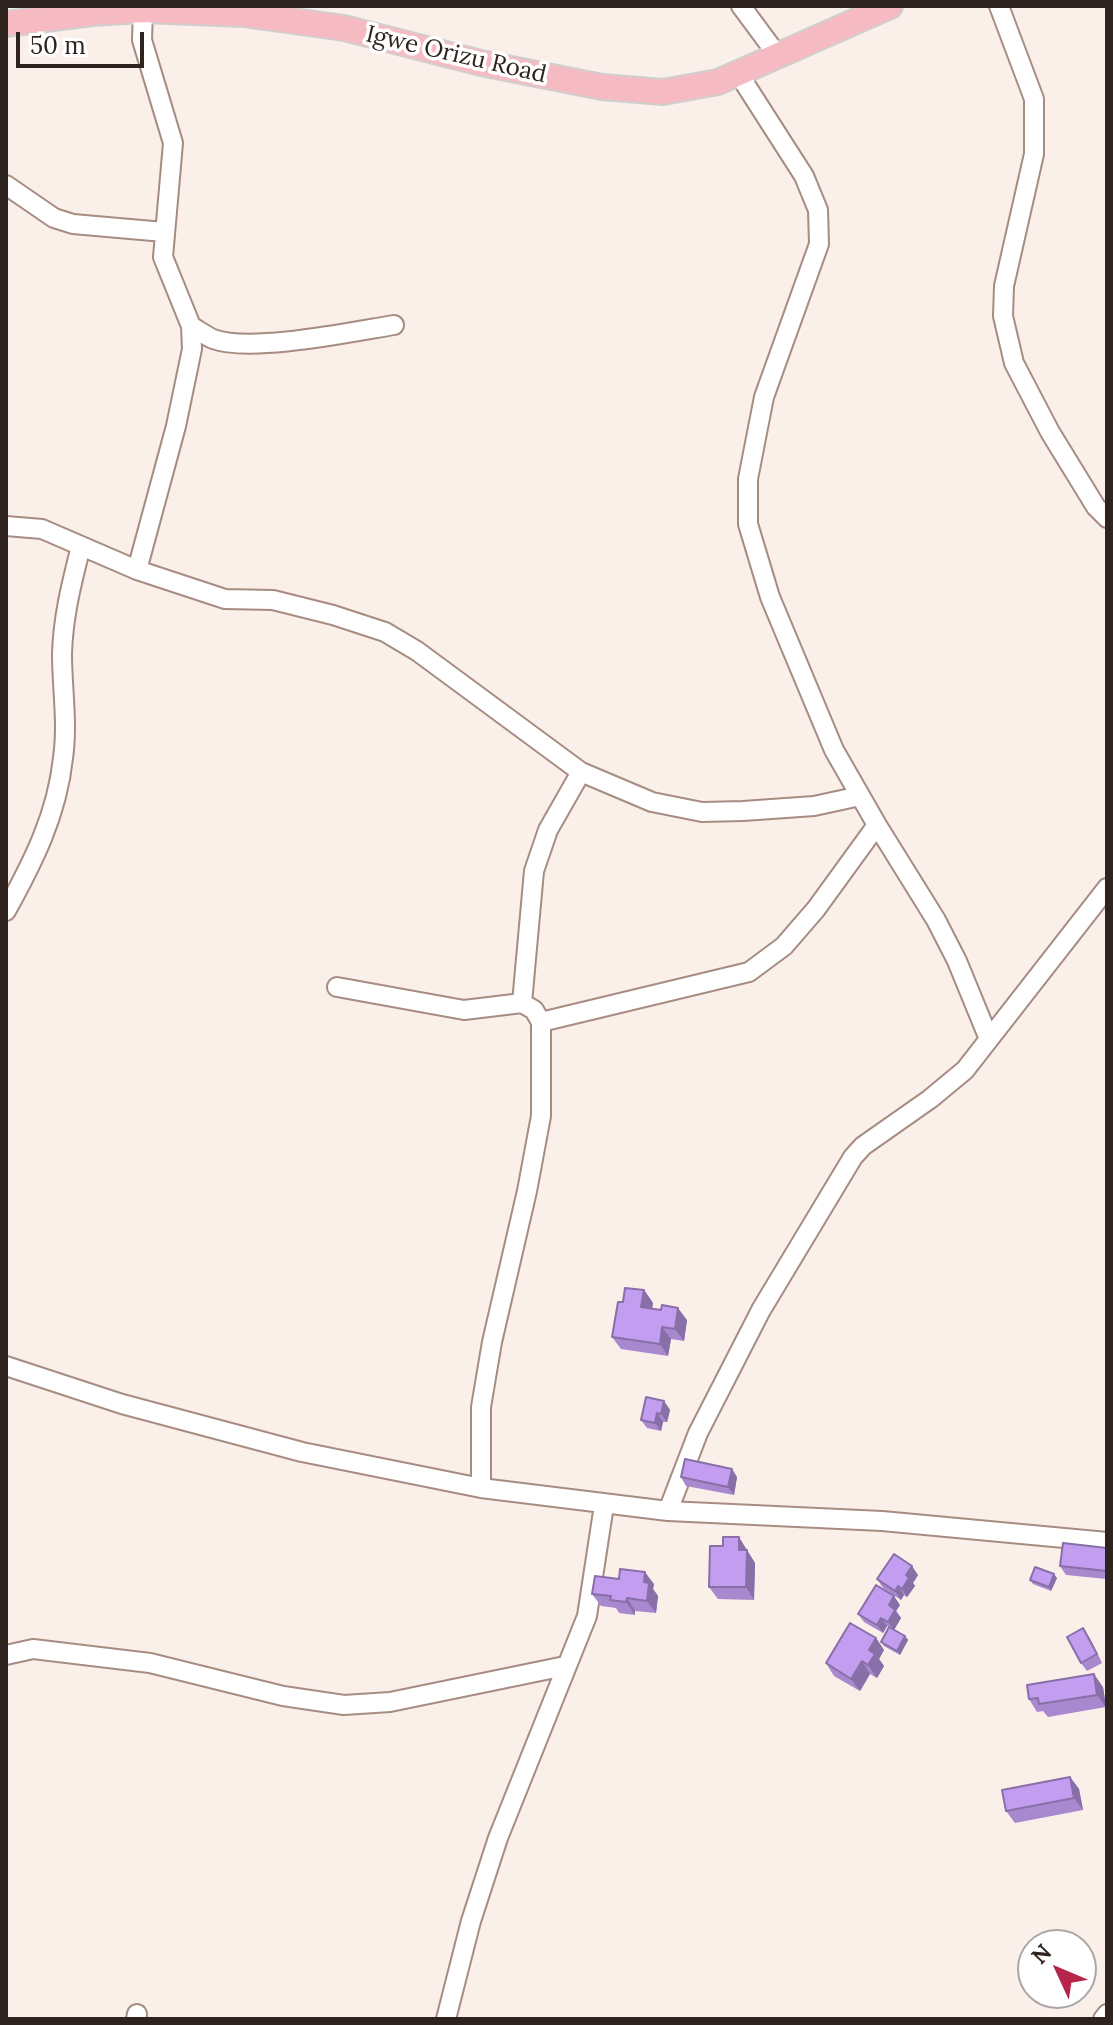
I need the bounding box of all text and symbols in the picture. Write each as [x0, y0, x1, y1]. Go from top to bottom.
scale bar [20, 16, 148, 66]
street label: Igwe Orizu Road [363, 20, 549, 90]
text: 50 m [30, 30, 86, 61]
north arrow [1017, 1929, 1097, 2009]
text: N [1025, 1938, 1057, 1970]

